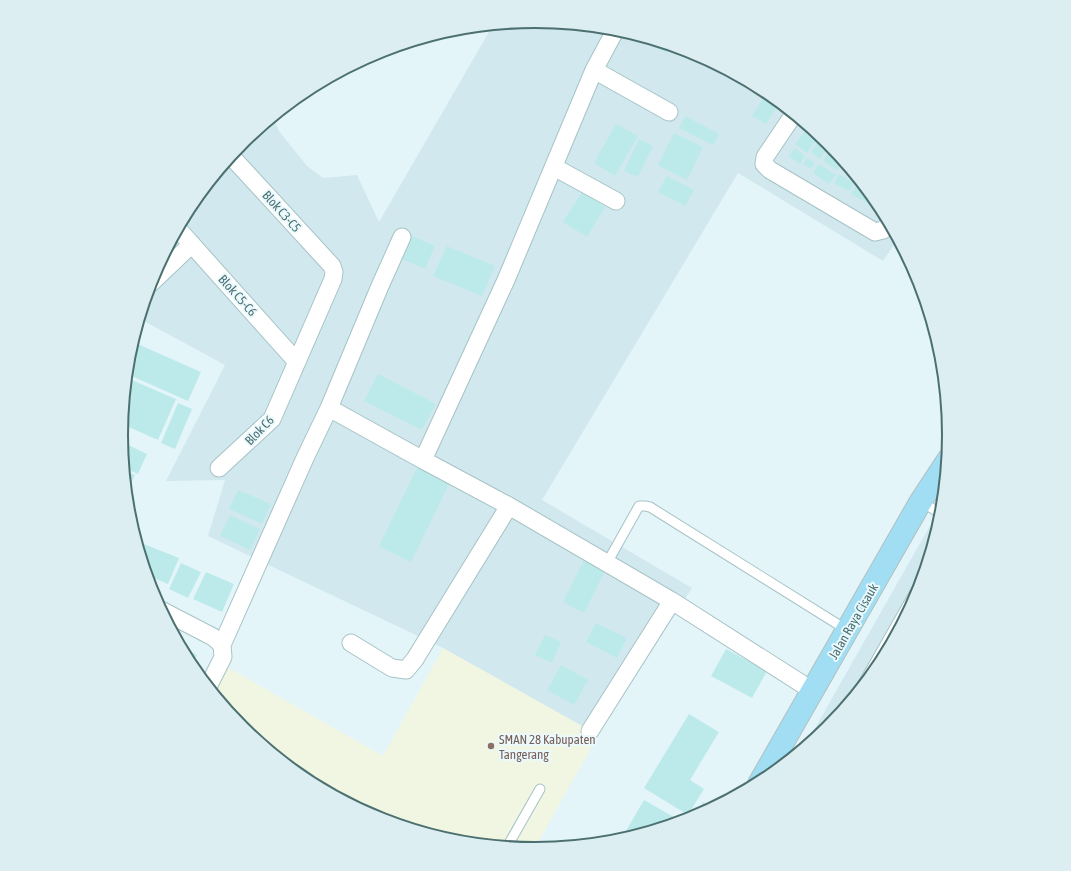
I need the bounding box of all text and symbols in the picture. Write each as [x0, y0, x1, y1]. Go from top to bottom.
street label: Blok C3-C5 [259, 188, 304, 235]
street label: Blok C5-C6 [215, 272, 260, 319]
street label: Blok C6 [242, 413, 277, 448]
street label: Jalan Raya Cisauk [826, 581, 881, 662]
place label: SMAN 28 Kabupaten Tangerang [499, 732, 596, 762]
marker: SMAN 28 Kabupaten Tangerang [486, 741, 496, 751]

